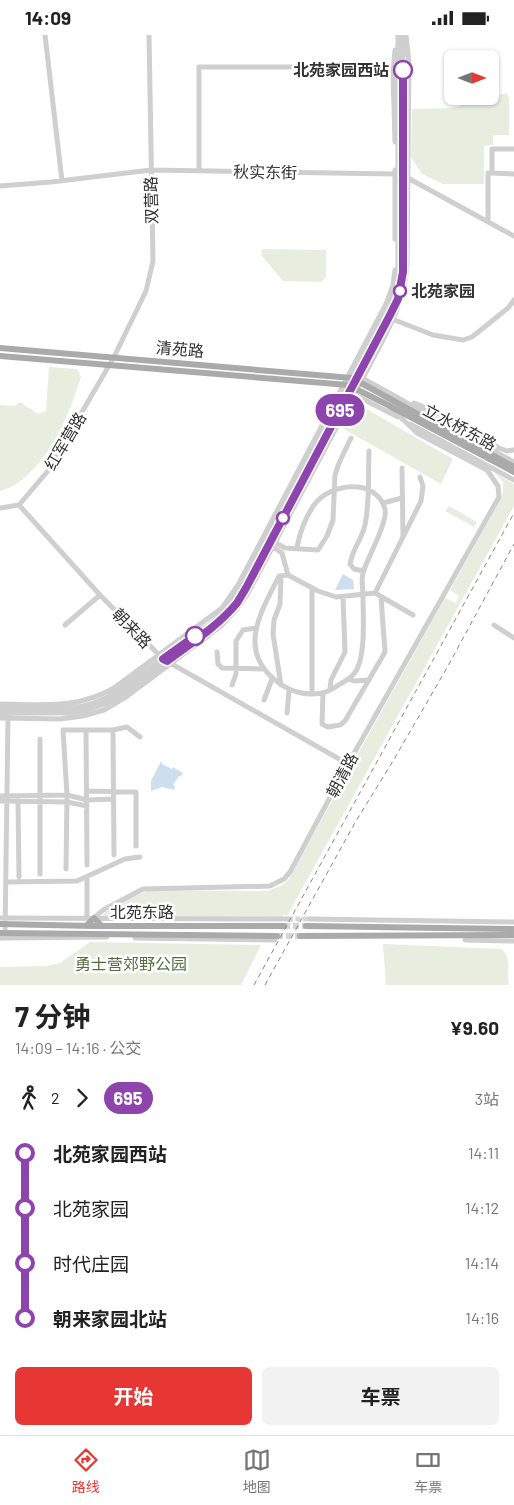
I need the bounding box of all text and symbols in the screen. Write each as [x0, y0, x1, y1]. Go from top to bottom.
text: 14:09 [25, 6, 71, 29]
north arrow [444, 50, 499, 105]
map controls [444, 50, 499, 105]
place label: 北苑家园西站 [293, 60, 389, 79]
marker: 北苑家园西站 [393, 60, 413, 80]
street label: 秋实东街 [233, 161, 297, 182]
street label: 双营路 [141, 176, 160, 224]
place label: 北苑家园 [411, 281, 475, 300]
marker: 北苑家园 [393, 284, 407, 298]
street label: 清苑路 [155, 337, 205, 360]
line badge: 695 [311, 394, 369, 426]
text: 695 [326, 399, 354, 421]
street label: 立水桥东路 [420, 399, 500, 454]
street label: 红军营路 [40, 408, 89, 473]
unlabelled marker [276, 511, 290, 525]
street label: 朝来路 [109, 604, 156, 652]
unlabelled marker [185, 626, 205, 646]
street label: 朝清路 [322, 749, 361, 800]
street label: 北苑东路 [110, 902, 174, 921]
park label: 勇士营郊野公园 [75, 954, 187, 973]
text: 7 分钟 [15, 999, 91, 1033]
text: ¥9.60 [450, 1016, 499, 1039]
text: 14:09 – 14:16 · 公交 [15, 1038, 141, 1057]
icon: walk [15, 1084, 43, 1112]
icon: forward [68, 1084, 96, 1112]
text: 695 [114, 1087, 143, 1109]
text: 2 [51, 1088, 60, 1107]
text: 3站 [475, 1089, 499, 1108]
text: 北苑家园西站 [53, 1142, 167, 1165]
text: 14:11 [468, 1143, 499, 1162]
text: 北苑家园 [53, 1197, 129, 1220]
text: 14:12 [465, 1198, 499, 1217]
text: 时代庄园 [53, 1252, 129, 1275]
text: 14:14 [465, 1253, 499, 1272]
text: 朝来家园北站 [53, 1307, 167, 1330]
text: 14:16 [465, 1308, 499, 1327]
button: 开始 [15, 1367, 252, 1425]
button: 车票 [262, 1367, 499, 1425]
tab: 路线 [72, 1446, 100, 1496]
tab: 地图 [243, 1446, 271, 1496]
tab: 车票 [414, 1446, 442, 1496]

